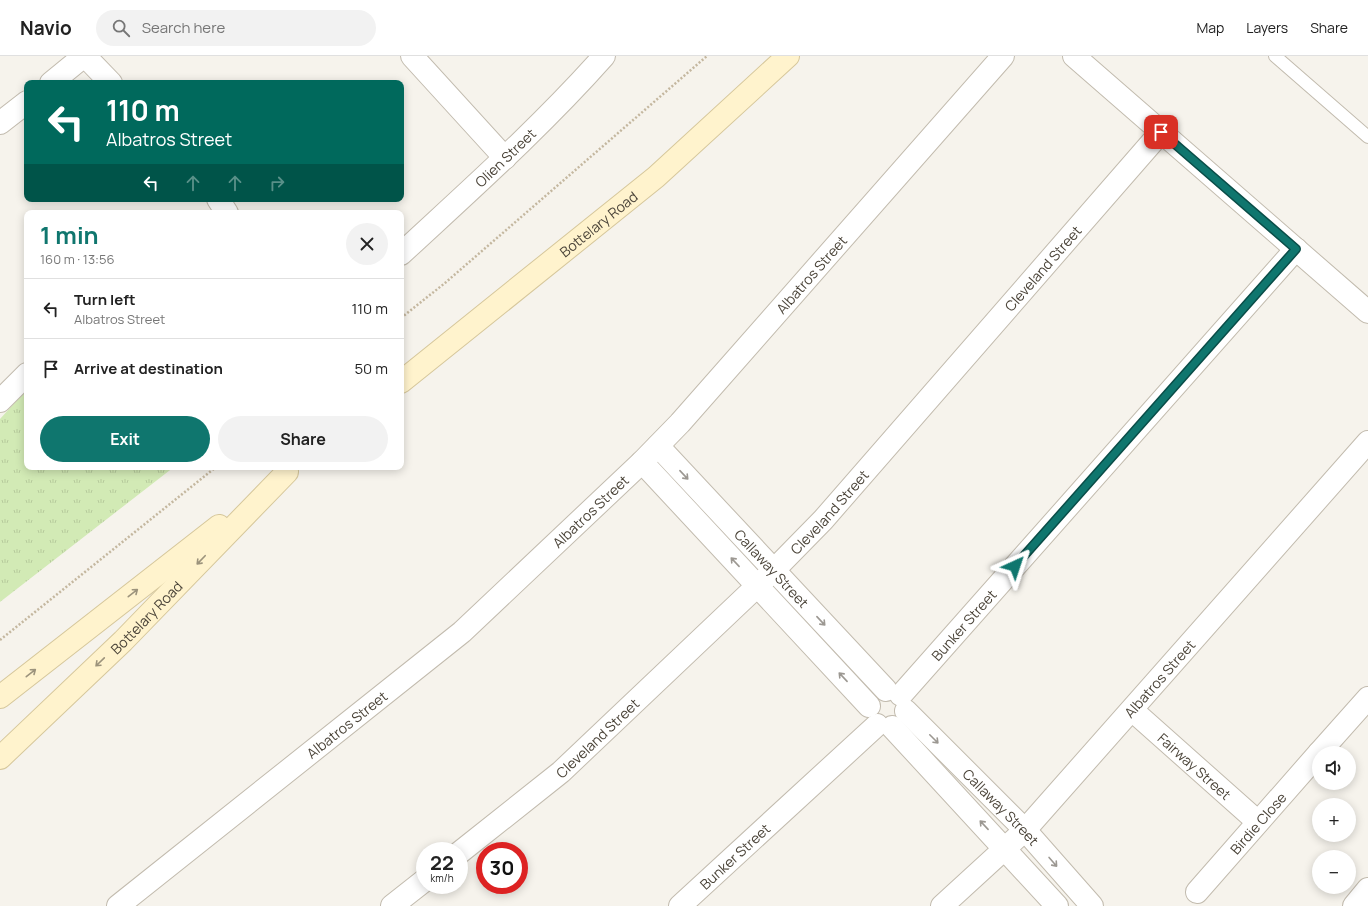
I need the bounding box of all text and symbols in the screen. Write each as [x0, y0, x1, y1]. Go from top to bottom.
search box [96, 10, 376, 46]
text: Navio [20, 15, 72, 41]
icon: search [110, 17, 132, 39]
text: Search here [142, 17, 225, 38]
text: Map [1196, 18, 1224, 37]
text: Layers [1246, 18, 1288, 37]
text: Share [1310, 18, 1348, 37]
text: 110 m [106, 91, 180, 129]
icon: left [40, 96, 92, 148]
pin [1144, 115, 1178, 149]
icon: arrive [1150, 121, 1172, 143]
street label: Olien Street [470, 124, 540, 191]
text: Albatros Street [106, 127, 232, 151]
icon: left [140, 172, 162, 194]
icon: ahead [182, 172, 204, 194]
icon: ahead [224, 172, 246, 194]
icon: right [266, 172, 288, 194]
street label: Bottelary Road [555, 186, 641, 261]
text: 1 min [40, 218, 99, 251]
street label: Cleveland Street [1000, 221, 1085, 315]
button: close [346, 223, 388, 265]
street label: Albatros Street [771, 231, 851, 317]
text: 160 m · 13:56 [40, 250, 115, 268]
text: Turn left [74, 289, 136, 310]
icon: left [40, 298, 62, 320]
text: 110 m [351, 298, 388, 319]
text: Albatros Street [74, 310, 165, 328]
icon: arrive [40, 358, 62, 380]
text: Arrive at destination [74, 358, 223, 379]
text: 50 m [354, 358, 388, 379]
button: Exit [40, 416, 210, 462]
button: Share [218, 416, 388, 462]
street label: Cleveland Street [786, 465, 873, 558]
street label: Albatros Street [548, 470, 633, 552]
one-way arrow [680, 470, 689, 480]
street label: Callaway Street [731, 525, 814, 612]
position arrow [994, 545, 1036, 587]
one-way arrow [197, 555, 206, 565]
one-way arrow [730, 557, 740, 567]
street label: Bottelary Road [106, 576, 186, 658]
street label: Bunker Street [927, 585, 1000, 664]
one-way arrow [127, 589, 138, 597]
one-way arrow [817, 616, 826, 626]
street label: Albatros Street [1119, 635, 1199, 721]
one-way arrow [95, 658, 105, 667]
one-way arrow [25, 669, 36, 678]
one-way arrow [838, 672, 848, 682]
street label: Albatros Street [302, 686, 391, 762]
street label: Cleveland Street [551, 693, 643, 782]
street label: Fairway Street [1154, 728, 1236, 804]
one-way arrow [929, 734, 939, 744]
map controls [1312, 746, 1356, 894]
button: sound [1312, 746, 1356, 790]
street label: Callaway Street [959, 764, 1044, 849]
street label: Birdie Close [1225, 788, 1290, 858]
button: + [1312, 798, 1356, 842]
street label: Bunker Street [695, 818, 774, 893]
one-way arrow [979, 820, 988, 831]
speed limit sign: 30 [476, 842, 528, 894]
text: 22 [430, 849, 454, 876]
button: − [1312, 850, 1356, 894]
one-way arrow [1049, 857, 1058, 868]
text: km/h [430, 871, 454, 885]

